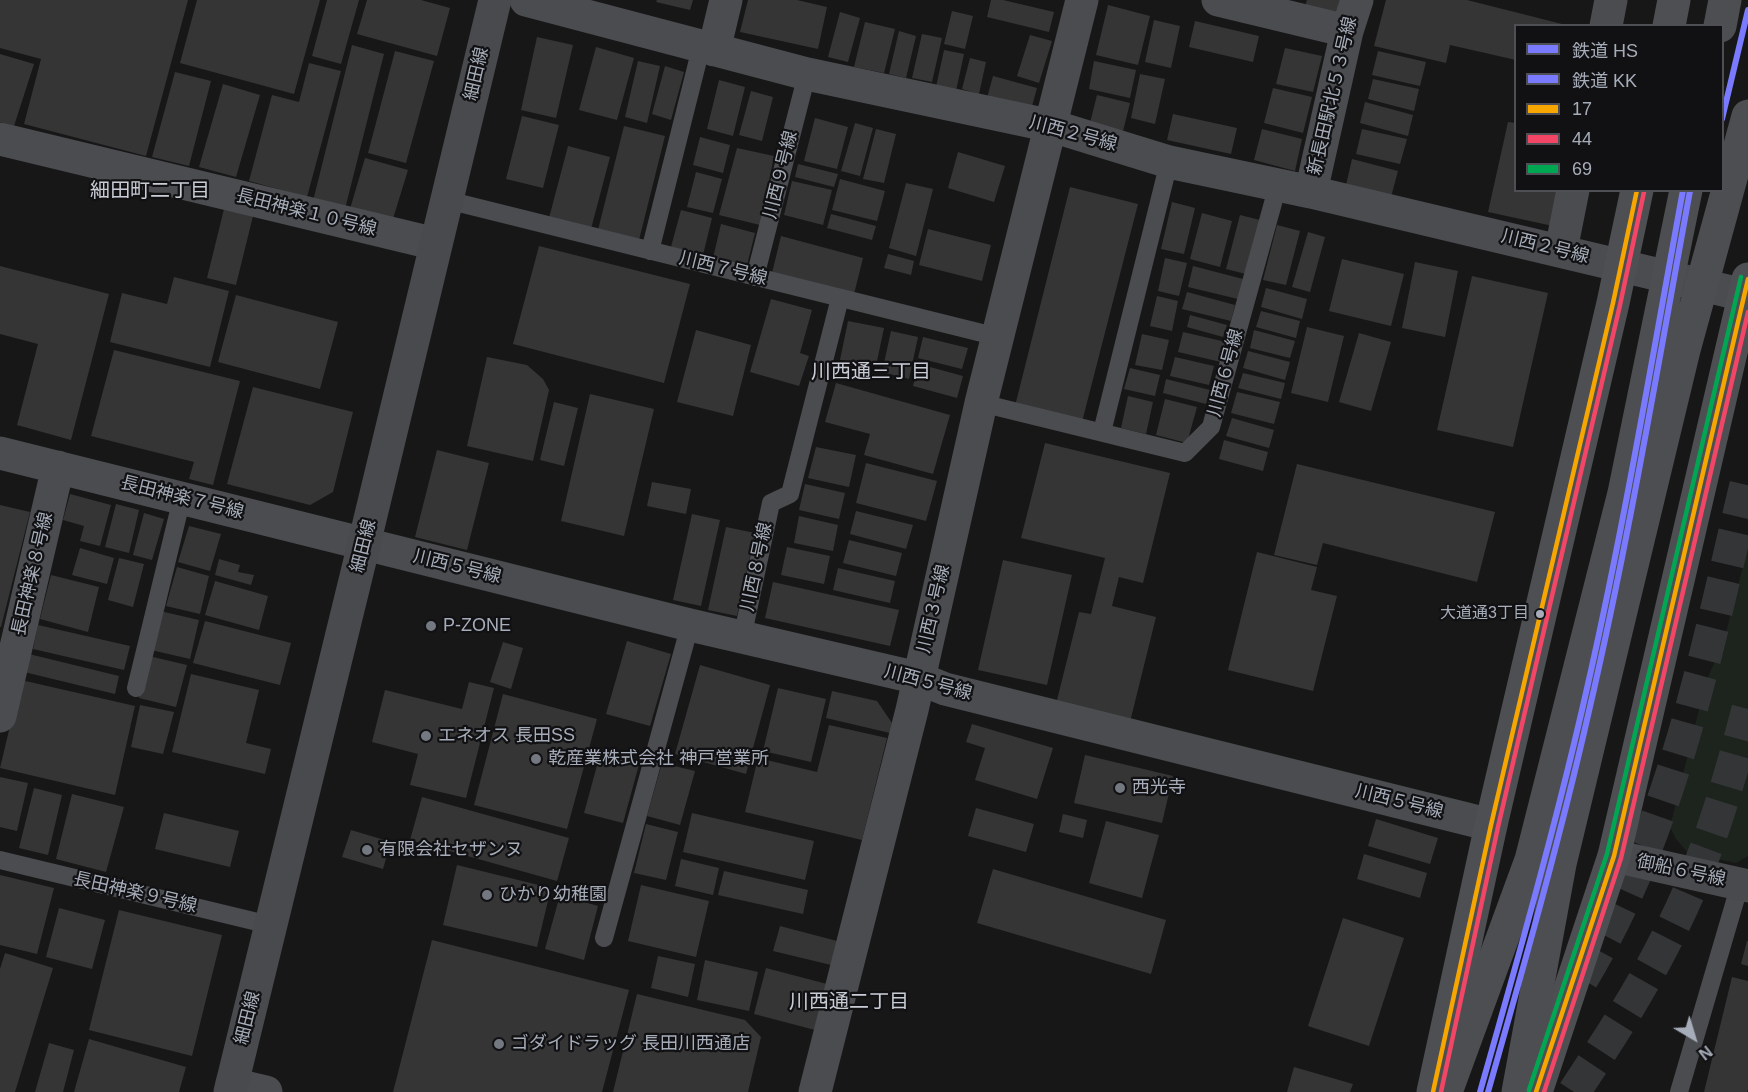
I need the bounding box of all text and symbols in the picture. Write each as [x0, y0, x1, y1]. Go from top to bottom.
street label: 新長田駅北５３号線 [1304, 15, 1362, 177]
legend [1514, 24, 1724, 192]
text: 鉄道 HS [1572, 41, 1638, 61]
street label: 細田線 [460, 45, 494, 103]
text: 鉄道 KK [1572, 71, 1637, 91]
text: 17 [1572, 99, 1592, 119]
street label: 川西２号線 [1027, 112, 1119, 156]
street label: 川西９号線 [760, 129, 802, 221]
text: 44 [1572, 129, 1592, 149]
text: 69 [1572, 159, 1592, 179]
district label: 細田町二丁目 [90, 179, 210, 203]
street label: 長田神楽１０号線 [234, 185, 378, 241]
street label: 川西２号線 [1499, 226, 1591, 268]
street label: 川西７号線 [677, 248, 769, 290]
street label: 川西６号線 [1204, 327, 1248, 419]
district label: 川西通三丁目 [811, 360, 931, 384]
street label: 長田神楽７号線 [118, 472, 246, 524]
street label: 長田神楽８号線 [8, 510, 58, 638]
street label: 細田線 [347, 517, 381, 575]
street label: 川西８号線 [737, 521, 777, 613]
street label: 川西５号線 [411, 546, 503, 588]
street label: 川西３号線 [913, 563, 955, 655]
place label: 大道通3丁目 [1440, 604, 1529, 624]
marker: 大道通3丁目 [1534, 608, 1546, 620]
place label: P-ZONE [443, 615, 511, 637]
marker: P-ZONE [424, 619, 438, 633]
street label: 川西５号線 [882, 661, 974, 705]
place label: エネオス 長田SS [438, 725, 575, 747]
marker: エネオス 長田SS [419, 729, 433, 743]
place label: 乾産業株式会社 神戸営業所 [548, 748, 769, 770]
marker: 乾産業株式会社 神戸営業所 [529, 752, 543, 766]
place label: 西光寺 [1132, 777, 1186, 799]
marker: 西光寺 [1113, 781, 1127, 795]
street label: 川西５号線 [1353, 781, 1445, 823]
place label: 有限会社セザンヌ [379, 839, 523, 861]
marker: 有限会社セザンヌ [360, 843, 374, 857]
street label: 御船６号線 [1635, 851, 1727, 891]
street label: 長田神楽９号線 [71, 868, 199, 918]
place label: ひかり幼稚園 [499, 884, 607, 906]
marker: ひかり幼稚園 [480, 888, 494, 902]
street label: 細田線 [231, 989, 265, 1047]
district label: 川西通二丁目 [789, 990, 909, 1014]
north arrow [1664, 1008, 1724, 1068]
place label: ゴダイドラッグ 長田川西通店 [511, 1033, 750, 1055]
marker: ゴダイドラッグ 長田川西通店 [492, 1037, 506, 1051]
text: N [1696, 1042, 1715, 1063]

